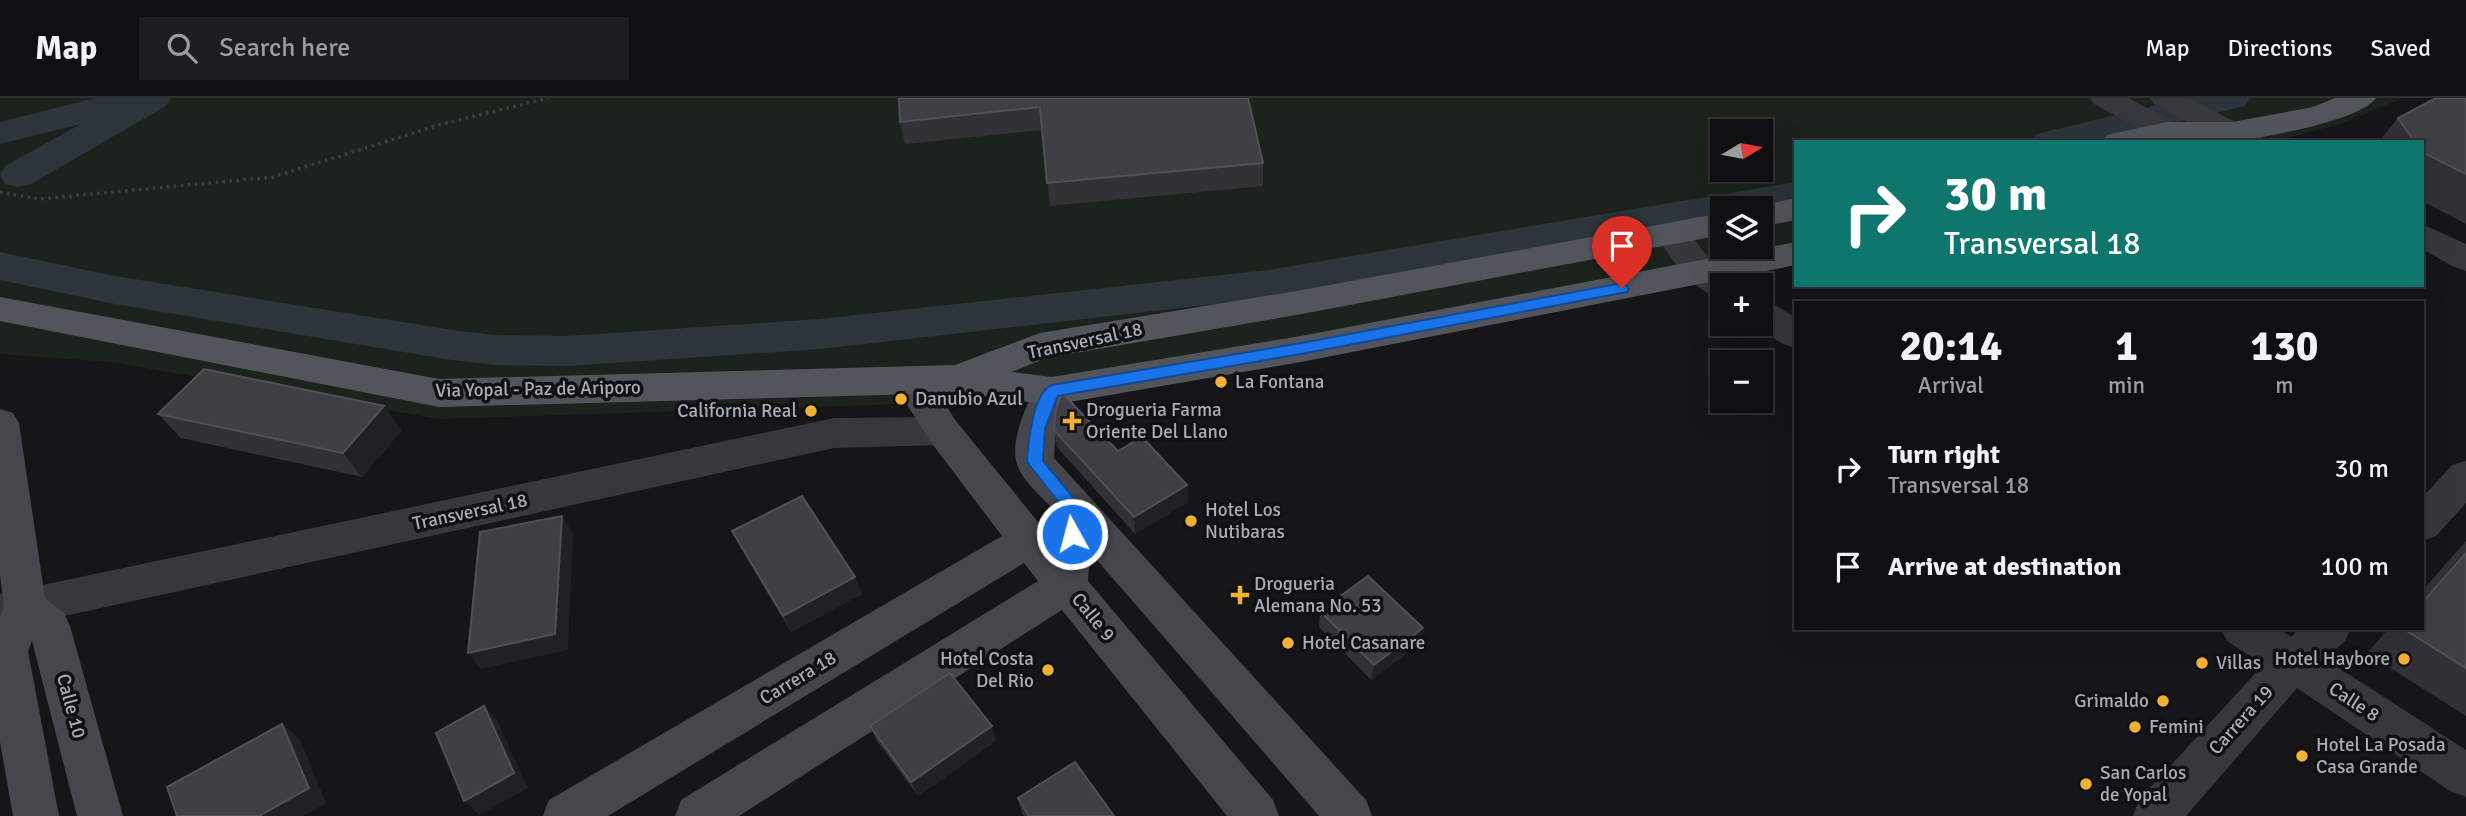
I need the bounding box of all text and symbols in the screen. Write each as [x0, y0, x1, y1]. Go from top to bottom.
search box [139, 17, 629, 80]
text: Map [35, 28, 97, 69]
icon: search [163, 29, 201, 67]
text: Search here [219, 32, 350, 64]
text: Map [2145, 33, 2190, 63]
text: Directions [2228, 33, 2333, 63]
text: Saved [2371, 33, 2431, 63]
north arrow [1710, 119, 1773, 182]
map controls [1710, 119, 1773, 413]
text: 30 m [1944, 164, 2047, 224]
icon: right [1829, 168, 1920, 259]
button: layers [1710, 196, 1773, 259]
pin [1592, 216, 1652, 288]
text: Transversal 18 [1944, 224, 2141, 263]
icon: arrive [1603, 227, 1641, 265]
button: + [1710, 273, 1773, 336]
street label: Transversal 18 [1025, 317, 1145, 365]
text: 20:14 [1899, 321, 2003, 372]
text: 1 [2115, 321, 2138, 372]
text: 130 [2250, 321, 2319, 372]
button: − [1710, 350, 1773, 413]
place label: La Fontana [1235, 370, 1324, 394]
text: Arrival [1918, 371, 1984, 400]
text: min [2108, 371, 2145, 400]
text: m [2275, 371, 2294, 400]
marker: La Fontana [1213, 374, 1229, 390]
street label: Via Yopal - Paz de Ariporo [435, 375, 641, 403]
place label: Danubio Azul [915, 387, 1023, 411]
marker: Danubio Azul [893, 391, 909, 407]
place label: Drogueria Farma Oriente Del Llano [1086, 398, 1228, 444]
place label: California Real [677, 399, 797, 423]
marker: California Real [803, 403, 819, 419]
marker: Drogueria Farma Oriente Del Llano [1064, 413, 1080, 429]
text: Turn right [1888, 439, 2000, 471]
icon: right [1829, 450, 1867, 488]
text: 30 m [2334, 453, 2389, 485]
text: Transversal 18 [1888, 471, 2029, 500]
street label: Transversal 18 [410, 488, 530, 536]
position arrow [1035, 497, 1109, 571]
place label: Hotel Los Nutibaras [1205, 498, 1285, 544]
marker: Hotel Los Nutibaras [1183, 513, 1199, 529]
icon: arrive [1829, 548, 1867, 586]
text: Arrive at destination [1888, 551, 2121, 583]
text: 100 m [2320, 551, 2389, 583]
place label: Drogueria Alemana No. 53 [1254, 572, 1382, 618]
marker: Drogueria Alemana No. 53 [1232, 587, 1248, 603]
street label: Calle 9 [1066, 588, 1120, 646]
place label: Hotel Casanare [1302, 631, 1425, 655]
marker: Hotel Casanare [1280, 635, 1296, 651]
street label: Carrera 18 [755, 646, 841, 710]
place label: Hotel Costa Del Rio [940, 647, 1034, 693]
place label: Hotel Haybore [2275, 647, 2390, 671]
place label: Villas [2216, 651, 2261, 675]
marker: Hotel Haybore [2396, 651, 2412, 667]
marker: Villas [2194, 655, 2210, 671]
marker: Hotel Costa Del Rio [1040, 662, 1056, 678]
street label: Calle 10 [51, 671, 91, 741]
street label: Calle 8 [2324, 677, 2384, 727]
street label: Carrera 19 [2204, 680, 2278, 760]
place label: Grimaldo [2074, 689, 2149, 713]
marker: Grimaldo [2155, 693, 2171, 709]
place label: Femini [2149, 715, 2204, 739]
marker: Femini [2127, 719, 2143, 735]
place label: Hotel La Posada Casa Grande [2316, 733, 2446, 779]
marker: Hotel La Posada Casa Grande [2294, 748, 2310, 764]
place label: San Carlos de Yopal [2100, 761, 2186, 807]
marker: San Carlos de Yopal [2078, 776, 2094, 792]

